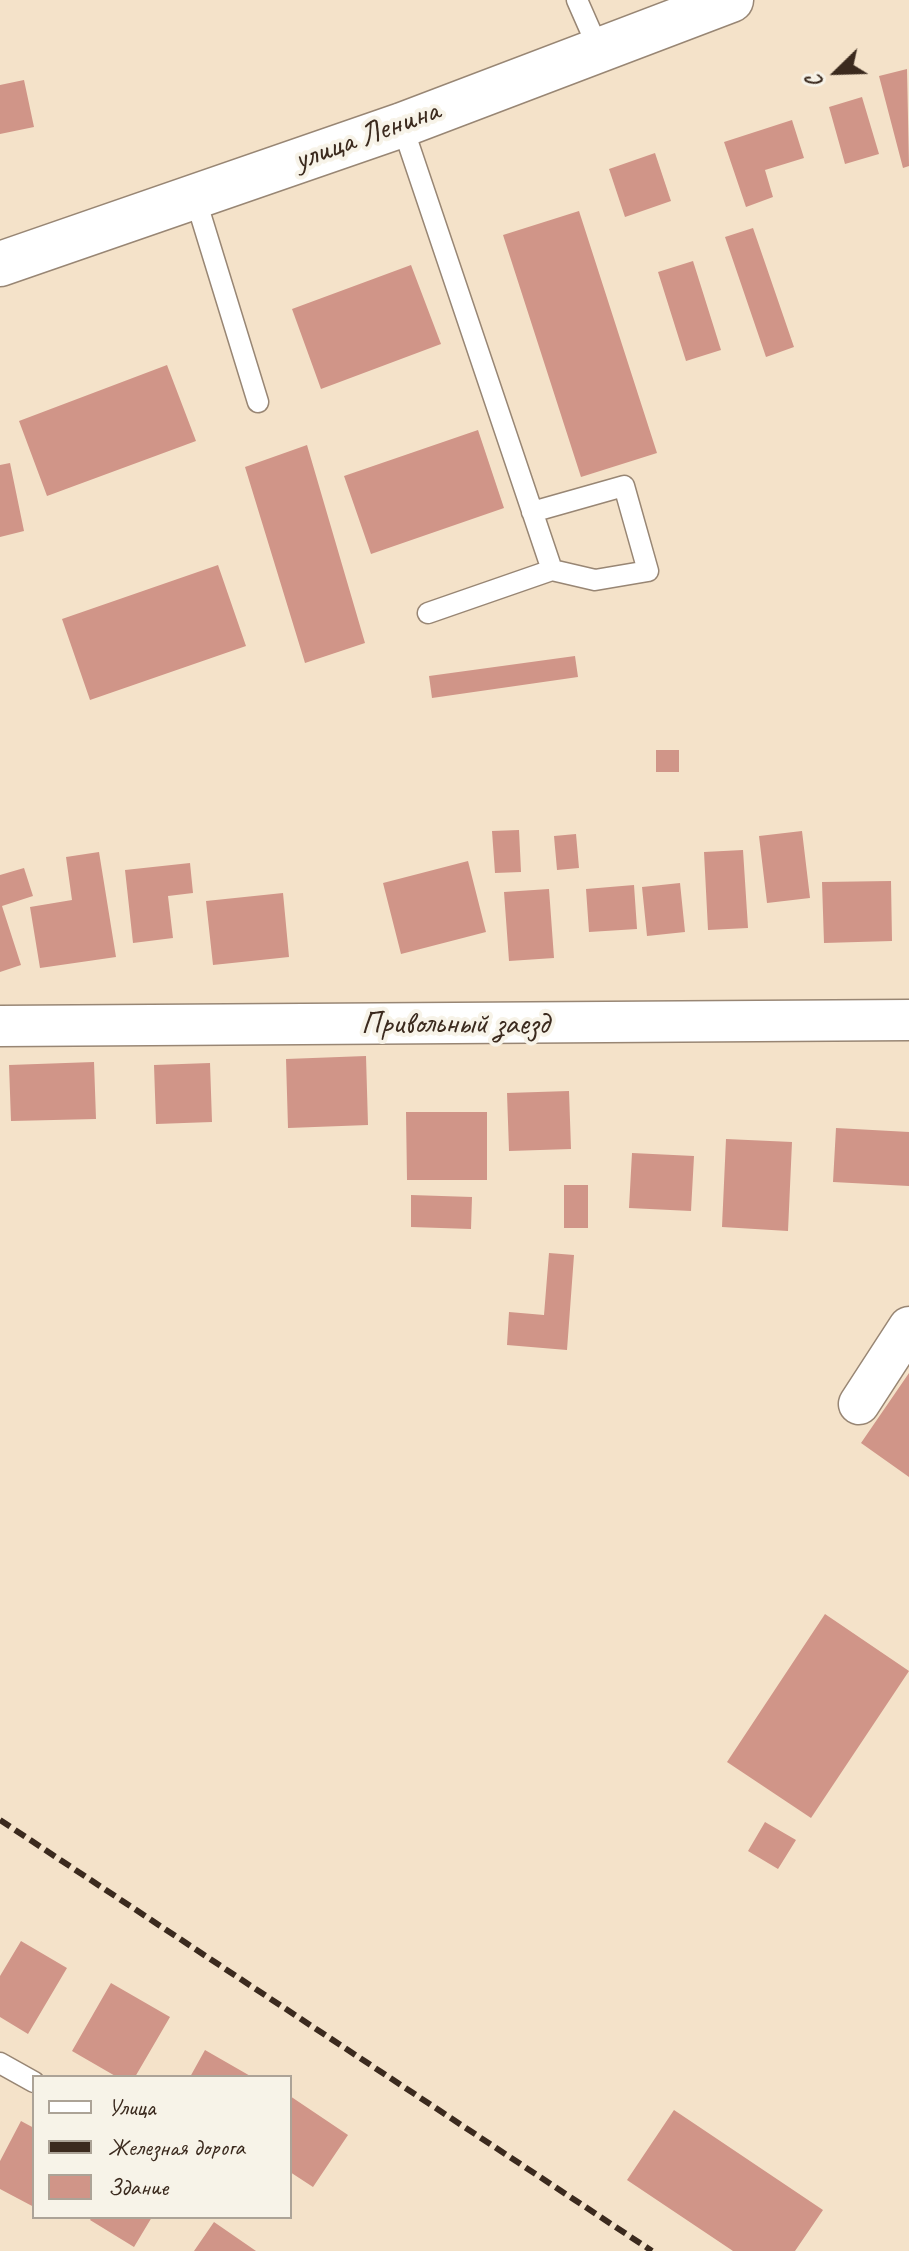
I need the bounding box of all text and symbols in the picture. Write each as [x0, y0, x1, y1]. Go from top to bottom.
north arrow [797, 32, 877, 112]
text: С [800, 71, 830, 92]
street label: улица Ленина [289, 92, 445, 180]
street label: Привольный заезд [361, 1006, 549, 1044]
legend [32, 2075, 292, 2219]
text: Улица [108, 2092, 156, 2122]
text: Железная дорога [108, 2132, 245, 2162]
text: Здание [108, 2172, 168, 2202]

